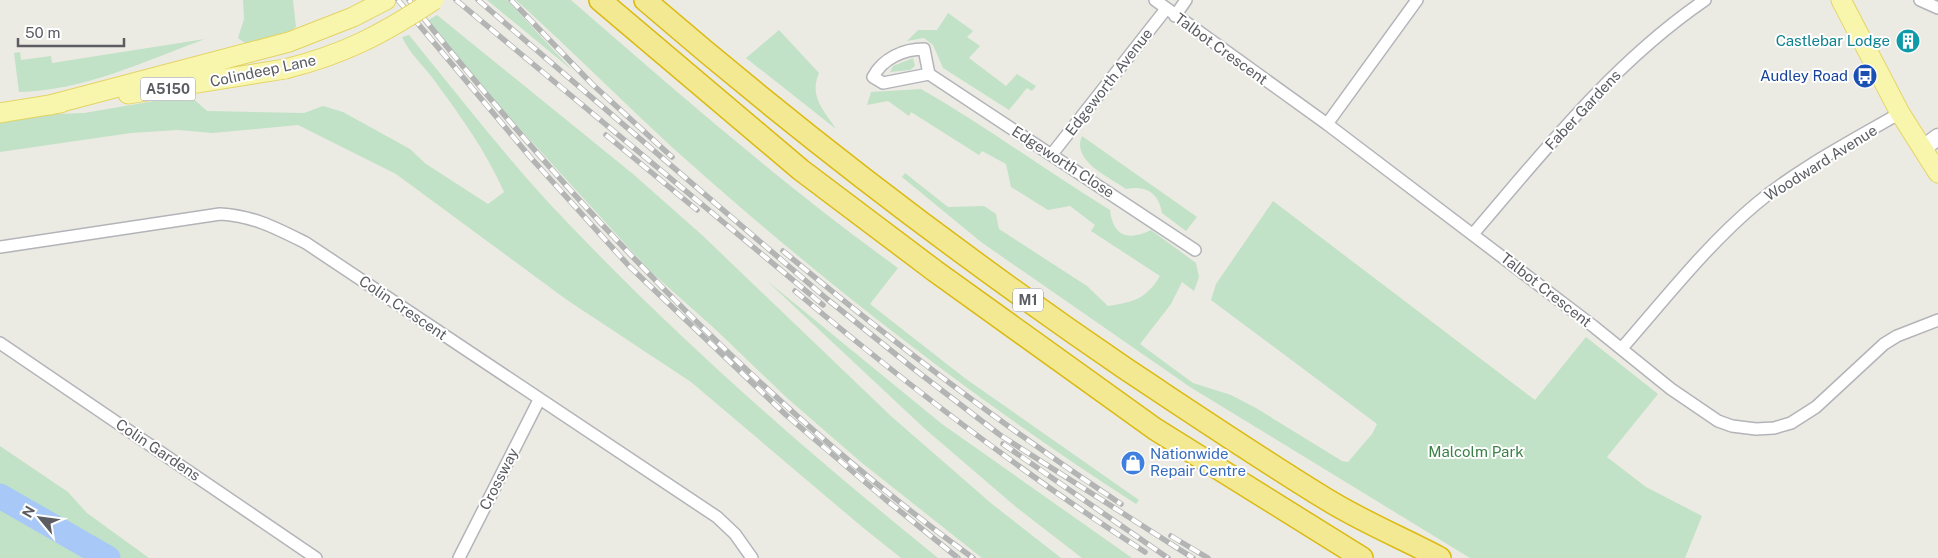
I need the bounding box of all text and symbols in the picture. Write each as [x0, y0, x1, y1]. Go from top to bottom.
street label: Talbot Crescent [1172, 9, 1271, 88]
scale bar [18, 15, 124, 47]
text: 50 m [25, 24, 60, 41]
street label: Edgeworth Avenue [1062, 25, 1156, 139]
building icon: Castlebar Lodge [1895, 28, 1921, 54]
place label: Castlebar Lodge [1776, 32, 1890, 49]
street label: Colindeep Lane [208, 51, 317, 90]
bus stop icon: Audley Road [1852, 63, 1878, 89]
street label: Faber Gardens [1541, 66, 1624, 153]
place label: Audley Road [1760, 67, 1848, 84]
road number: A5150 [140, 78, 196, 100]
street label: Woodward Avenue [1761, 121, 1880, 204]
street label: Edgeworth Close [1009, 122, 1118, 201]
street label: Talbot Crescent [1498, 249, 1595, 330]
street label: Colin Crescent [356, 272, 451, 343]
road number: M1 [1013, 288, 1043, 312]
street label: Colin Gardens [113, 415, 204, 484]
park label: Malcolm Park [1428, 443, 1524, 460]
street label: Crossway [476, 445, 521, 513]
place label: Nationwide Repair Centre [1150, 445, 1246, 479]
shop icon: Nationwide Repair Centre [1120, 450, 1146, 476]
north arrow [15, 493, 65, 543]
text: N [19, 503, 38, 520]

